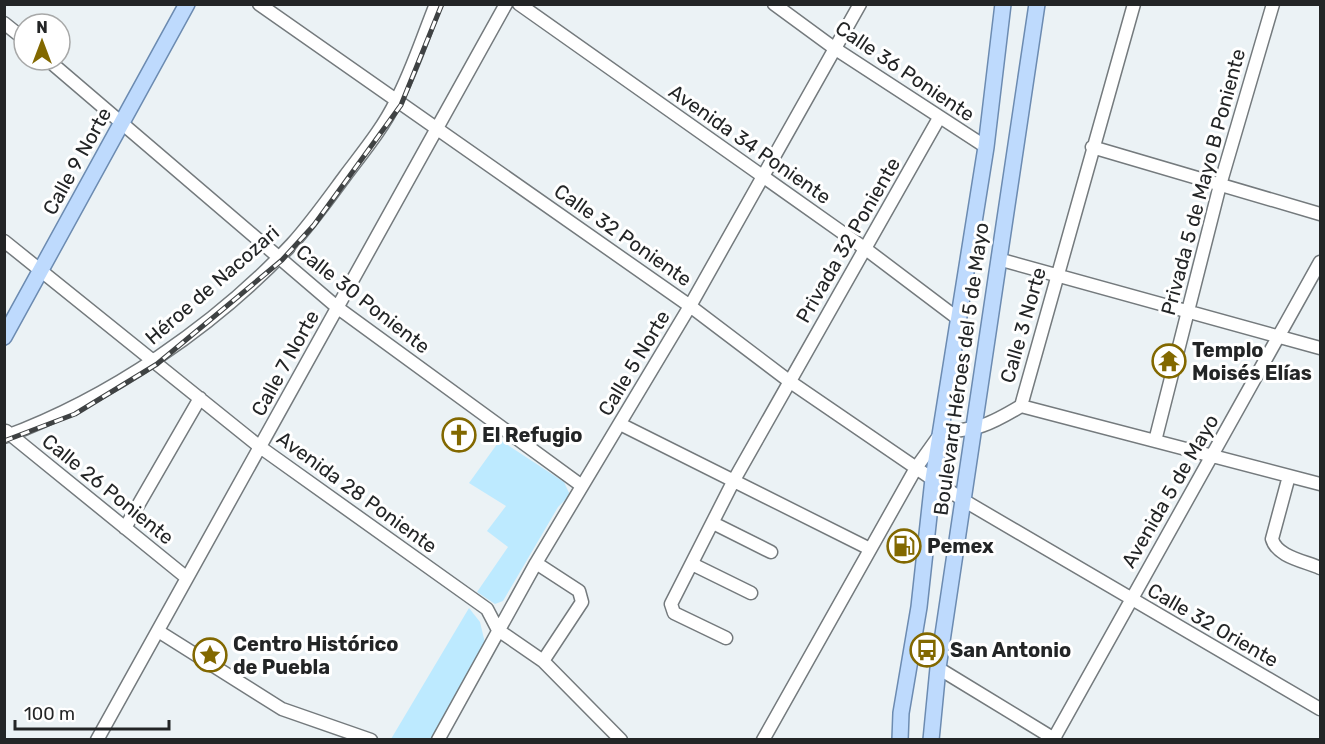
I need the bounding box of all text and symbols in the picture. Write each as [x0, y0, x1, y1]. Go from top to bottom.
north arrow [12, 12, 72, 72]
street label: Calle 36 Poniente [831, 16, 979, 126]
text: N [36, 18, 48, 37]
street label: Privada 5 de Mayo B Poniente [1156, 46, 1250, 318]
street label: Avenida 34 Poniente [664, 79, 836, 209]
street label: Calle 9 Norte [38, 103, 116, 219]
street label: Privada 32 Poniente [791, 153, 905, 327]
street label: Calle 32 Poniente [550, 179, 696, 291]
street label: Héroe de Nacozari [140, 220, 284, 350]
street label: Boulevard Héroes del 5 de Mayo [929, 221, 993, 517]
street label: Calle 30 Poniente [291, 239, 435, 359]
street label: Calle 3 Norte [995, 264, 1051, 386]
street label: Calle 7 Norte [246, 306, 324, 420]
street label: Calle 5 Norte [593, 306, 675, 420]
place label: Templo Moisés Elías [1192, 338, 1312, 385]
temple icon: Templo Moisés Elías [1151, 343, 1187, 379]
street label: Avenida 5 de Mayo [1116, 410, 1224, 572]
church icon: El Refugio [441, 417, 477, 453]
place label: El Refugio [482, 423, 583, 447]
street label: Avenida 28 Poniente [272, 426, 442, 558]
street label: Calle 26 Poniente [37, 429, 179, 549]
fuel station icon: Pemex [886, 528, 922, 564]
place label: Pemex [927, 534, 994, 558]
street label: Calle 32 Oriente [1143, 578, 1283, 672]
place label: Centro Histórico de Puebla [233, 632, 399, 679]
bus stop icon: San Antonio [909, 632, 945, 668]
place icon: Centro Histórico de Puebla [192, 637, 228, 673]
place label: San Antonio [950, 638, 1071, 662]
scale bar [15, 693, 170, 731]
text: 100 m [24, 703, 75, 725]

